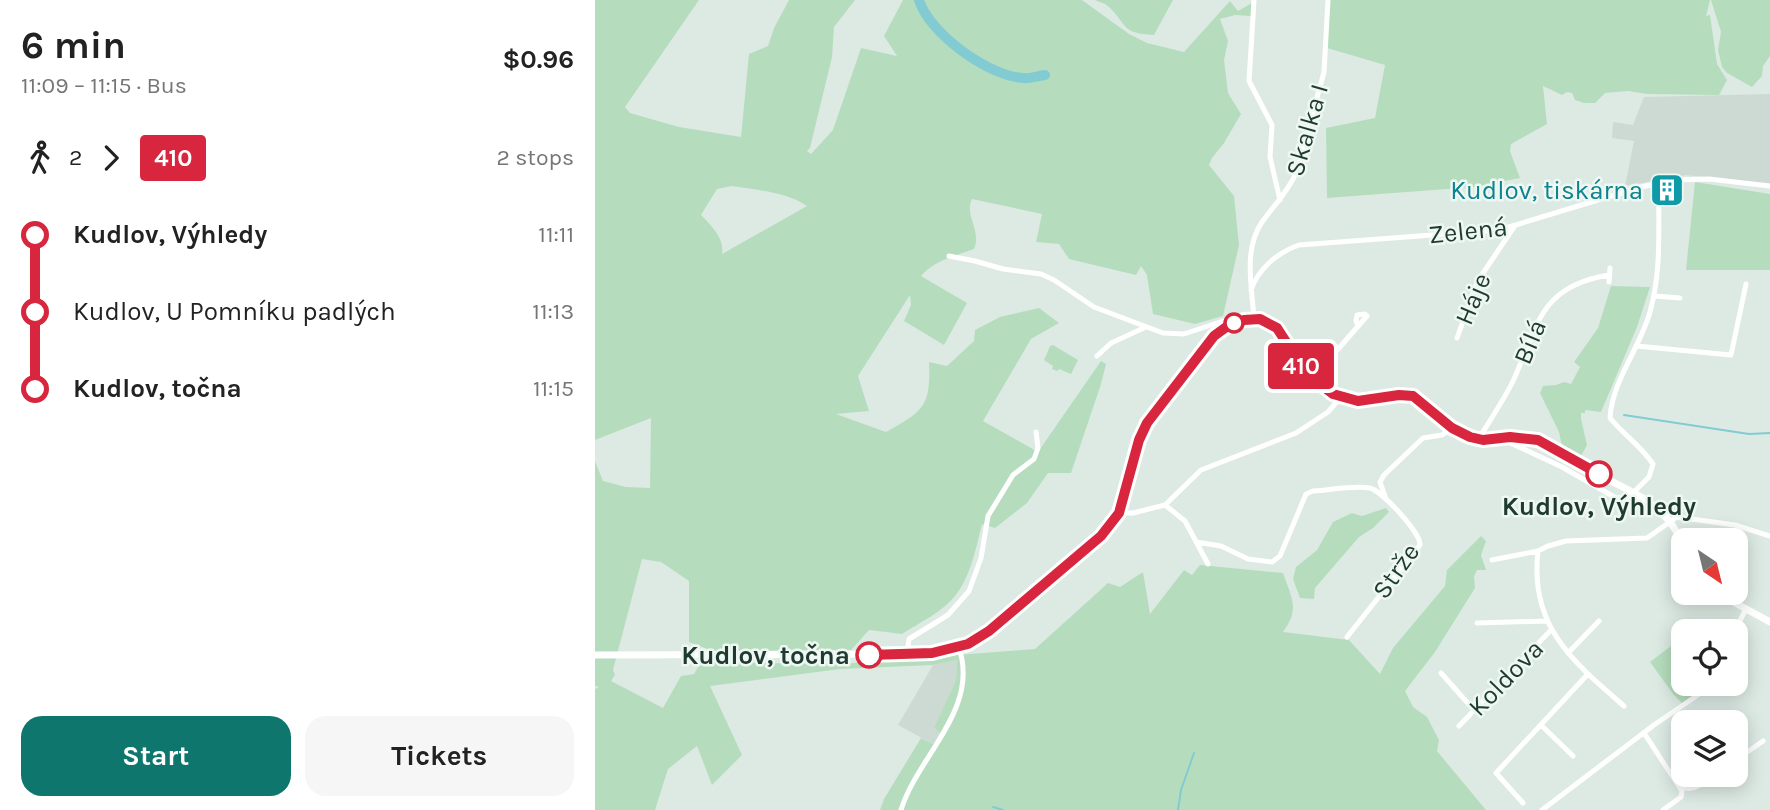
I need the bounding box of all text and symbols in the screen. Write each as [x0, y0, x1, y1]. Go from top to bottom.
text: 6 min [21, 23, 126, 68]
text: $0.96 [502, 44, 574, 75]
text: 11:09 – 11:15 · Bus [21, 72, 187, 99]
street label: Skalka I [1279, 80, 1335, 180]
icon: walk [21, 139, 59, 177]
icon: forward [92, 139, 130, 177]
text: 2 [69, 144, 82, 171]
text: 410 [154, 144, 192, 172]
text: 2 stops [496, 144, 574, 171]
building icon: Kudlov, tiskárna [1648, 171, 1686, 209]
place label: Kudlov, tiskárna [1450, 175, 1643, 206]
street label: Zelená [1427, 211, 1509, 251]
text: Kudlov, Výhledy [73, 219, 267, 250]
text: 11:11 [538, 221, 574, 248]
street label: Háje [1448, 268, 1498, 330]
text: Kudlov, U Pomníku padlých [73, 296, 396, 327]
text: 11:13 [532, 298, 574, 325]
unlabelled marker [1224, 313, 1244, 333]
street label: Bílá [1507, 315, 1553, 369]
line badge: 410 [1261, 343, 1341, 389]
text: 410 [1282, 352, 1320, 380]
text: Kudlov, točna [73, 373, 242, 404]
text: 11:15 [533, 375, 574, 402]
marker: Kudlov, Výhledy [1586, 461, 1612, 487]
place label: Kudlov, Výhledy [1502, 491, 1696, 522]
north arrow [1671, 528, 1748, 606]
map controls [1671, 528, 1748, 787]
street label: Strže [1366, 537, 1426, 605]
button: locate [1671, 619, 1748, 696]
street label: Koldova [1462, 633, 1550, 723]
place label: Kudlov, točna [681, 640, 850, 671]
marker: Kudlov, točna [856, 642, 882, 668]
button: layers [1671, 710, 1748, 787]
button: Start [21, 716, 291, 796]
button: Tickets [305, 716, 574, 796]

